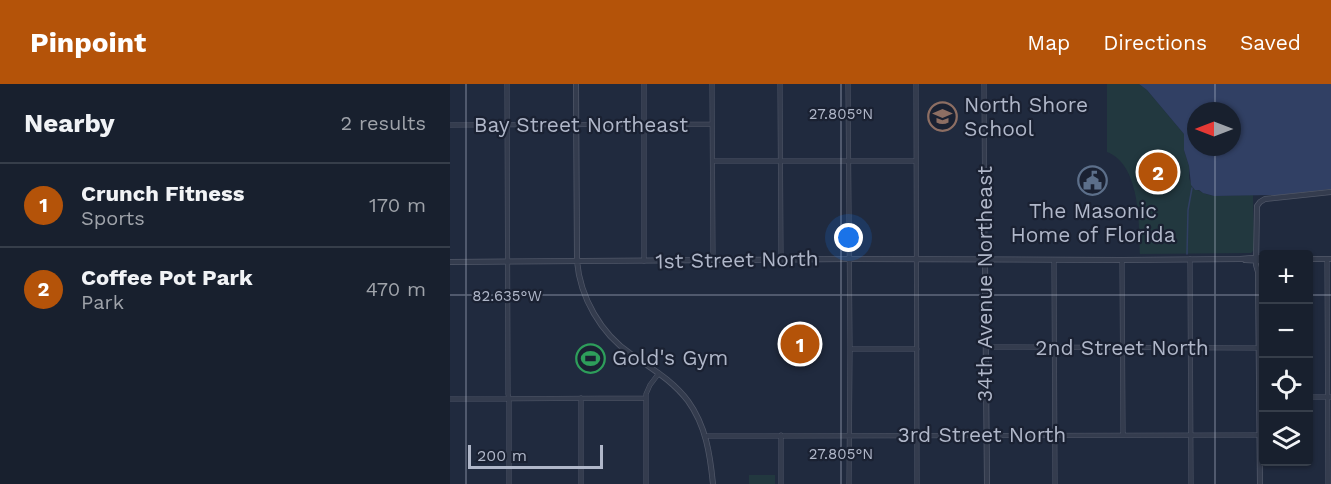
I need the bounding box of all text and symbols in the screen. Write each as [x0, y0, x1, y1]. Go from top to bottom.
text: Pinpoint [30, 26, 146, 59]
text: Map [1027, 30, 1070, 55]
text: Directions [1103, 30, 1207, 55]
text: Saved [1240, 30, 1301, 55]
place label: North Shore School [964, 92, 1088, 141]
school or university icon: North Shore School [927, 101, 959, 133]
north arrow [1187, 102, 1241, 156]
text: 27.805°N [809, 105, 873, 123]
text: Nearby [24, 108, 115, 138]
text: 2 results [341, 111, 426, 135]
street label: Bay Street Northeast [474, 112, 688, 137]
pin: 2 [1138, 150, 1178, 194]
public building icon: The Masonic Home of Florida [1077, 164, 1109, 196]
street label: 34th Avenue Northeast [972, 166, 997, 402]
text: Crunch Fitness [81, 181, 244, 206]
text: 1 [39, 193, 48, 217]
text: 170 m [369, 193, 426, 217]
place label: The Masonic Home of Florida [1010, 198, 1176, 247]
text: Sports [81, 206, 145, 230]
your location [834, 223, 863, 252]
street label: 1st Street North [655, 246, 819, 273]
map controls [1259, 250, 1313, 466]
button: + [1259, 250, 1313, 304]
text: Coffee Pot Park [81, 265, 253, 290]
text: 2 [38, 277, 49, 301]
text: 470 m [366, 277, 426, 301]
text: 82.635°W [472, 287, 542, 305]
text: Park [81, 290, 124, 314]
button: − [1259, 304, 1313, 358]
pin: 1 [780, 322, 820, 366]
street label: 2nd Street North [1035, 335, 1209, 360]
sports icon: Gold's Gym [575, 342, 607, 374]
place label: Gold's Gym [612, 345, 728, 370]
button: locate [1259, 358, 1313, 412]
button: layers [1259, 412, 1313, 466]
street label: 3rd Street North [898, 422, 1066, 447]
scale bar [468, 442, 603, 470]
text: 27.805°N [809, 445, 873, 463]
text: 200 m [477, 446, 527, 465]

